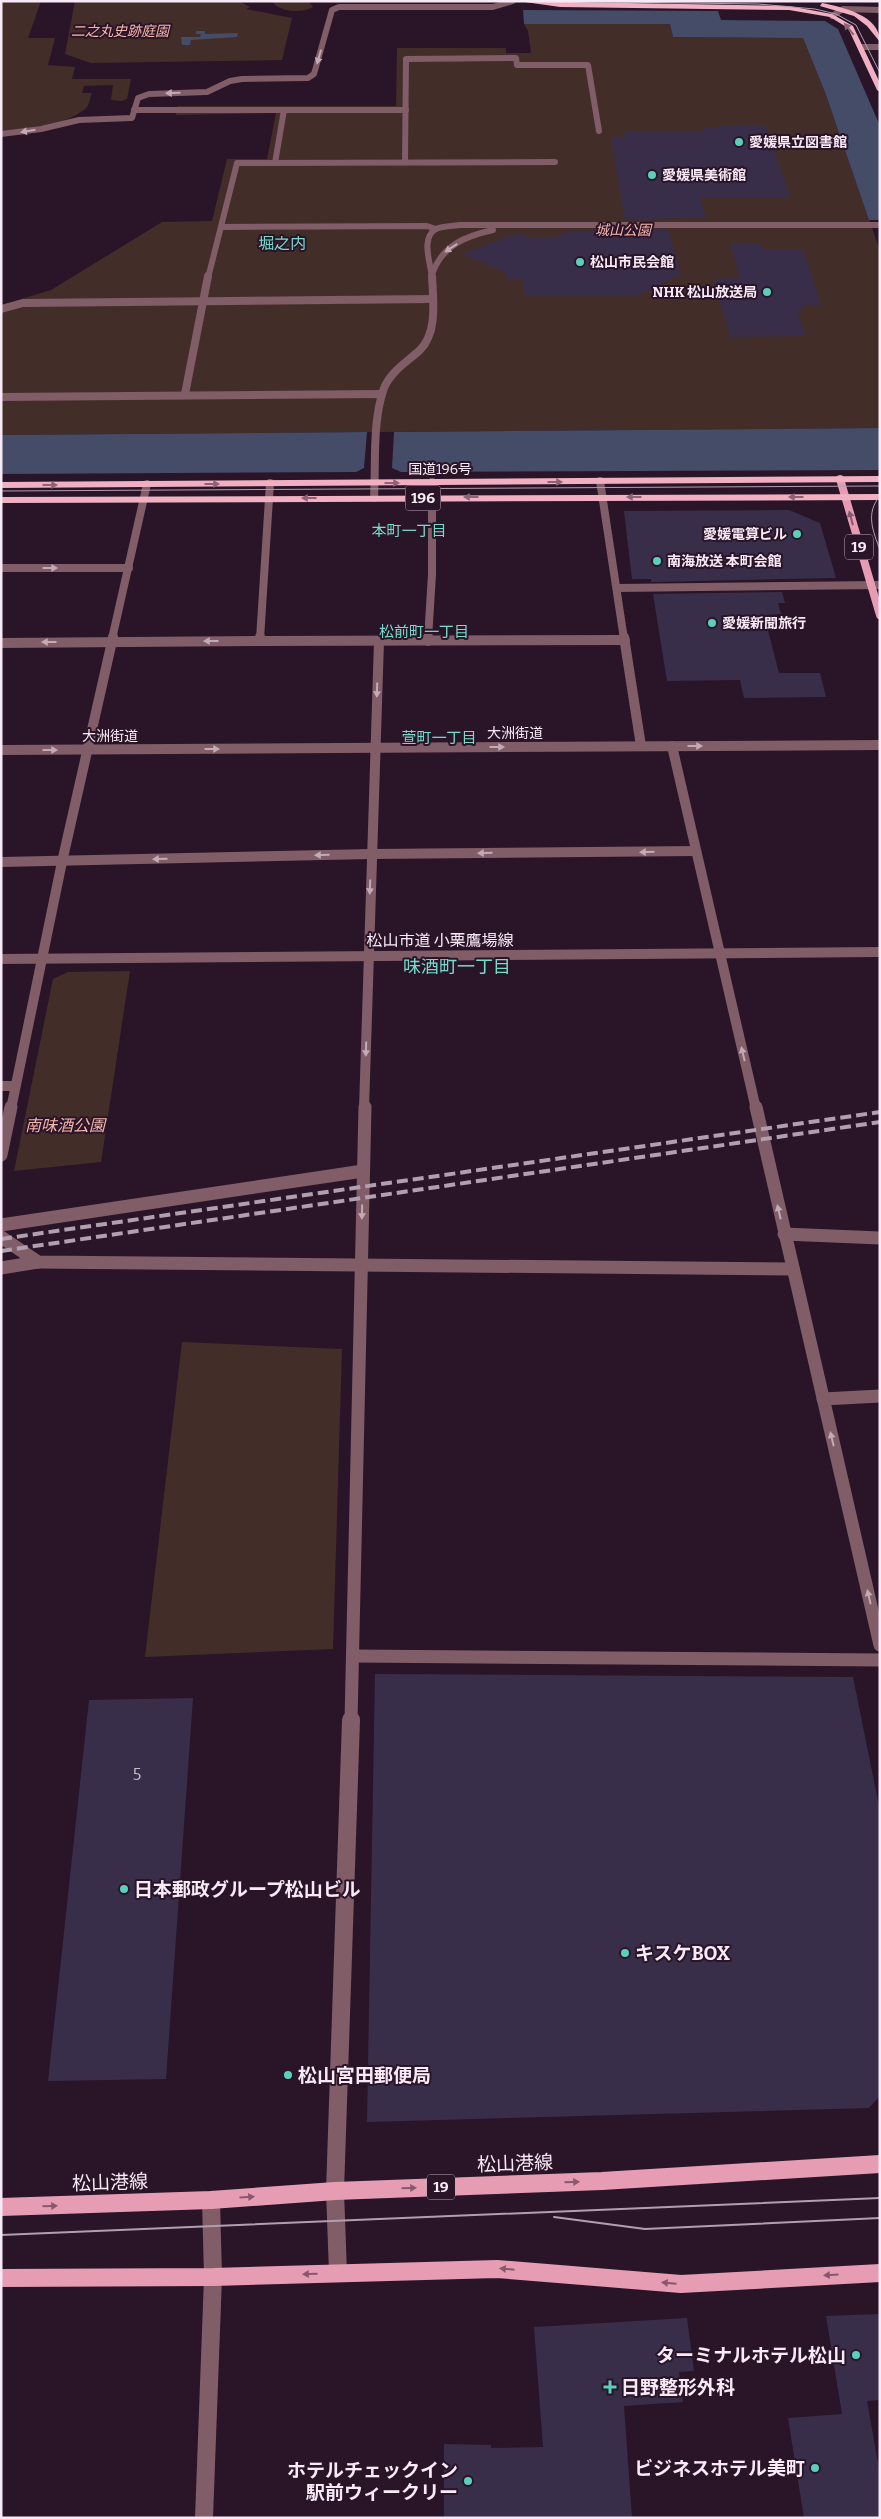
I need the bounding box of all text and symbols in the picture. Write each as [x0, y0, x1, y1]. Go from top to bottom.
one-way arrow [844, 22, 855, 35]
park label: 二之丸史跡庭園 [71, 23, 171, 40]
one-way arrow [314, 50, 322, 65]
one-way arrow [165, 89, 181, 97]
one-way arrow [20, 128, 36, 136]
place label: 愛媛県立図書館 [749, 134, 847, 151]
marker: 愛媛県立図書館 [733, 136, 745, 148]
place label: 愛媛県美術館 [662, 167, 746, 184]
marker: 愛媛県美術館 [646, 169, 658, 181]
park label: 城山公園 [595, 222, 653, 239]
district label: 堀之内 [258, 234, 306, 253]
one-way arrow [444, 243, 458, 253]
place label: 松山市民会館 [590, 254, 674, 271]
marker: 松山市民会館 [574, 256, 586, 268]
place label: NHK 松山放送局 [653, 284, 757, 301]
marker: NHK 松山放送局 [761, 286, 773, 298]
street label: 国道196号 [408, 461, 472, 478]
one-way arrow [547, 478, 563, 486]
one-way arrow [385, 479, 401, 487]
one-way arrow [205, 480, 221, 488]
one-way arrow [42, 481, 58, 489]
road number: 196 [406, 486, 440, 510]
one-way arrow [626, 493, 642, 501]
one-way arrow [788, 493, 804, 501]
one-way arrow [301, 494, 317, 502]
one-way arrow [463, 494, 479, 502]
one-way arrow [846, 510, 854, 525]
district label: 本町一丁目 [371, 522, 447, 540]
place label: 愛媛電算ビル [703, 526, 787, 543]
marker: 愛媛電算ビル [791, 528, 803, 540]
road number: 19 [845, 534, 873, 560]
place label: 南海放送 本町会館 [667, 553, 782, 570]
marker: 南海放送 本町会館 [651, 555, 663, 567]
one-way arrow [42, 564, 58, 572]
place label: 愛媛新聞旅行 [722, 615, 806, 632]
marker: 愛媛新聞旅行 [706, 617, 718, 629]
district label: 松前町一丁目 [379, 623, 469, 641]
one-way arrow [203, 638, 219, 646]
one-way arrow [41, 639, 57, 647]
one-way arrow [373, 682, 381, 698]
street label: 大洲街道 [487, 725, 543, 742]
street label: 大洲街道 [82, 728, 138, 745]
district label: 萱町一丁目 [401, 729, 477, 747]
one-way arrow [687, 742, 703, 750]
one-way arrow [490, 743, 506, 751]
one-way arrow [205, 745, 221, 753]
one-way arrow [42, 746, 58, 754]
one-way arrow [639, 848, 655, 856]
one-way arrow [476, 849, 492, 857]
one-way arrow [314, 852, 330, 860]
one-way arrow [151, 856, 167, 864]
one-way arrow [366, 879, 374, 895]
street label: 松山市道 小栗鷹場線 [366, 931, 514, 950]
district label: 味酒町一丁目 [403, 956, 511, 978]
one-way arrow [362, 1042, 370, 1058]
one-way arrow [739, 1046, 747, 1061]
park label: 南味酒公園 [25, 1116, 107, 1135]
one-way arrow [358, 1204, 366, 1220]
one-way arrow [775, 1205, 783, 1220]
one-way arrow [828, 1431, 836, 1446]
one-way arrow [865, 1589, 873, 1605]
house number: 5 [133, 1765, 141, 1784]
place label: 日本郵政グループ松山ビル [134, 1878, 361, 1901]
marker: 日本郵政グループ松山ビル [118, 1883, 130, 1895]
place label: キスケBOX [635, 1942, 731, 1965]
marker: キスケBOX [619, 1947, 631, 1959]
place label: 松山宮田郵便局 [298, 2064, 431, 2087]
marker: 松山宮田郵便局 [282, 2069, 294, 2081]
street label: 松山港線 [477, 2151, 553, 2176]
street label: 松山港線 [72, 2170, 148, 2195]
road number: 19 [427, 2174, 455, 2200]
one-way arrow [564, 2178, 580, 2186]
one-way arrow [402, 2184, 418, 2192]
one-way arrow [240, 2193, 256, 2201]
one-way arrow [42, 2201, 58, 2209]
one-way arrow [499, 2265, 515, 2273]
one-way arrow [301, 2271, 317, 2279]
one-way arrow [823, 2272, 839, 2280]
one-way arrow [661, 2278, 677, 2286]
place label: ターミナルホテル松山 [656, 2344, 846, 2367]
marker: ターミナルホテル松山 [850, 2349, 862, 2361]
place label: 日野整形外科 [621, 2376, 735, 2399]
marker: 日野整形外科 [603, 2380, 617, 2394]
place label: ビジネスホテル美町 [634, 2457, 805, 2480]
place label: ホテルチェックイン 駅前ウィークリー [287, 2459, 458, 2504]
marker: ビジネスホテル美町 [809, 2462, 821, 2474]
marker: ホテルチェックイン 駅前ウィークリー [462, 2475, 474, 2487]

